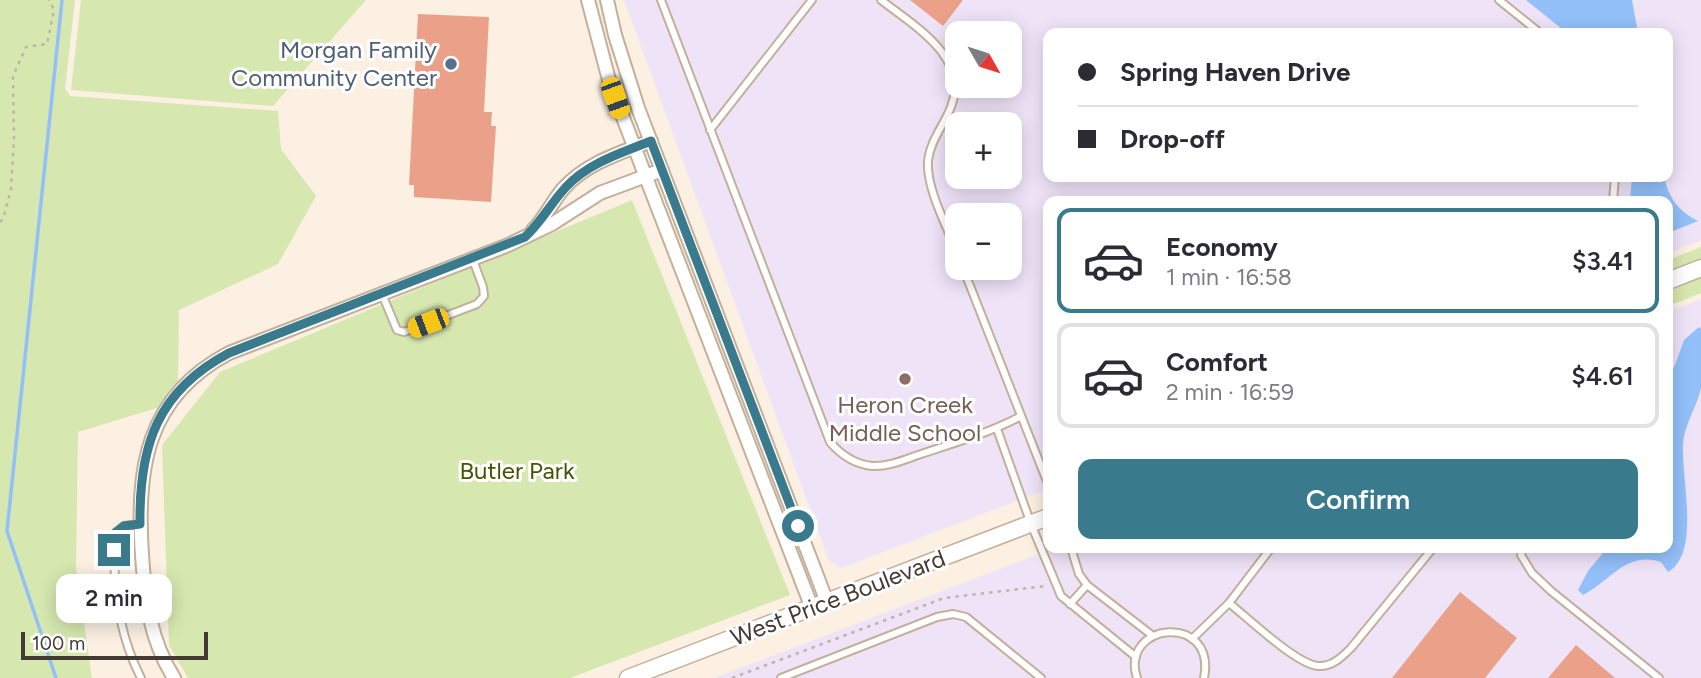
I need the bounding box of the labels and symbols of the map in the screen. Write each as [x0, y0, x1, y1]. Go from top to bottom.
north arrow [945, 21, 1022, 98]
place label: Morgan Family Community Center [231, 35, 437, 92]
marker: Morgan Family Community Center [443, 56, 459, 72]
car [598, 75, 633, 121]
car [405, 306, 452, 340]
marker: Heron Creek Middle School [897, 371, 913, 387]
place label: Heron Creek Middle School [829, 390, 981, 447]
park label: Butler Park [459, 456, 575, 485]
route start [782, 510, 814, 542]
route end [98, 534, 130, 566]
street label: West Price Boulevard [726, 543, 949, 652]
callout: 2 min [56, 574, 172, 624]
scale bar [21, 629, 208, 661]

